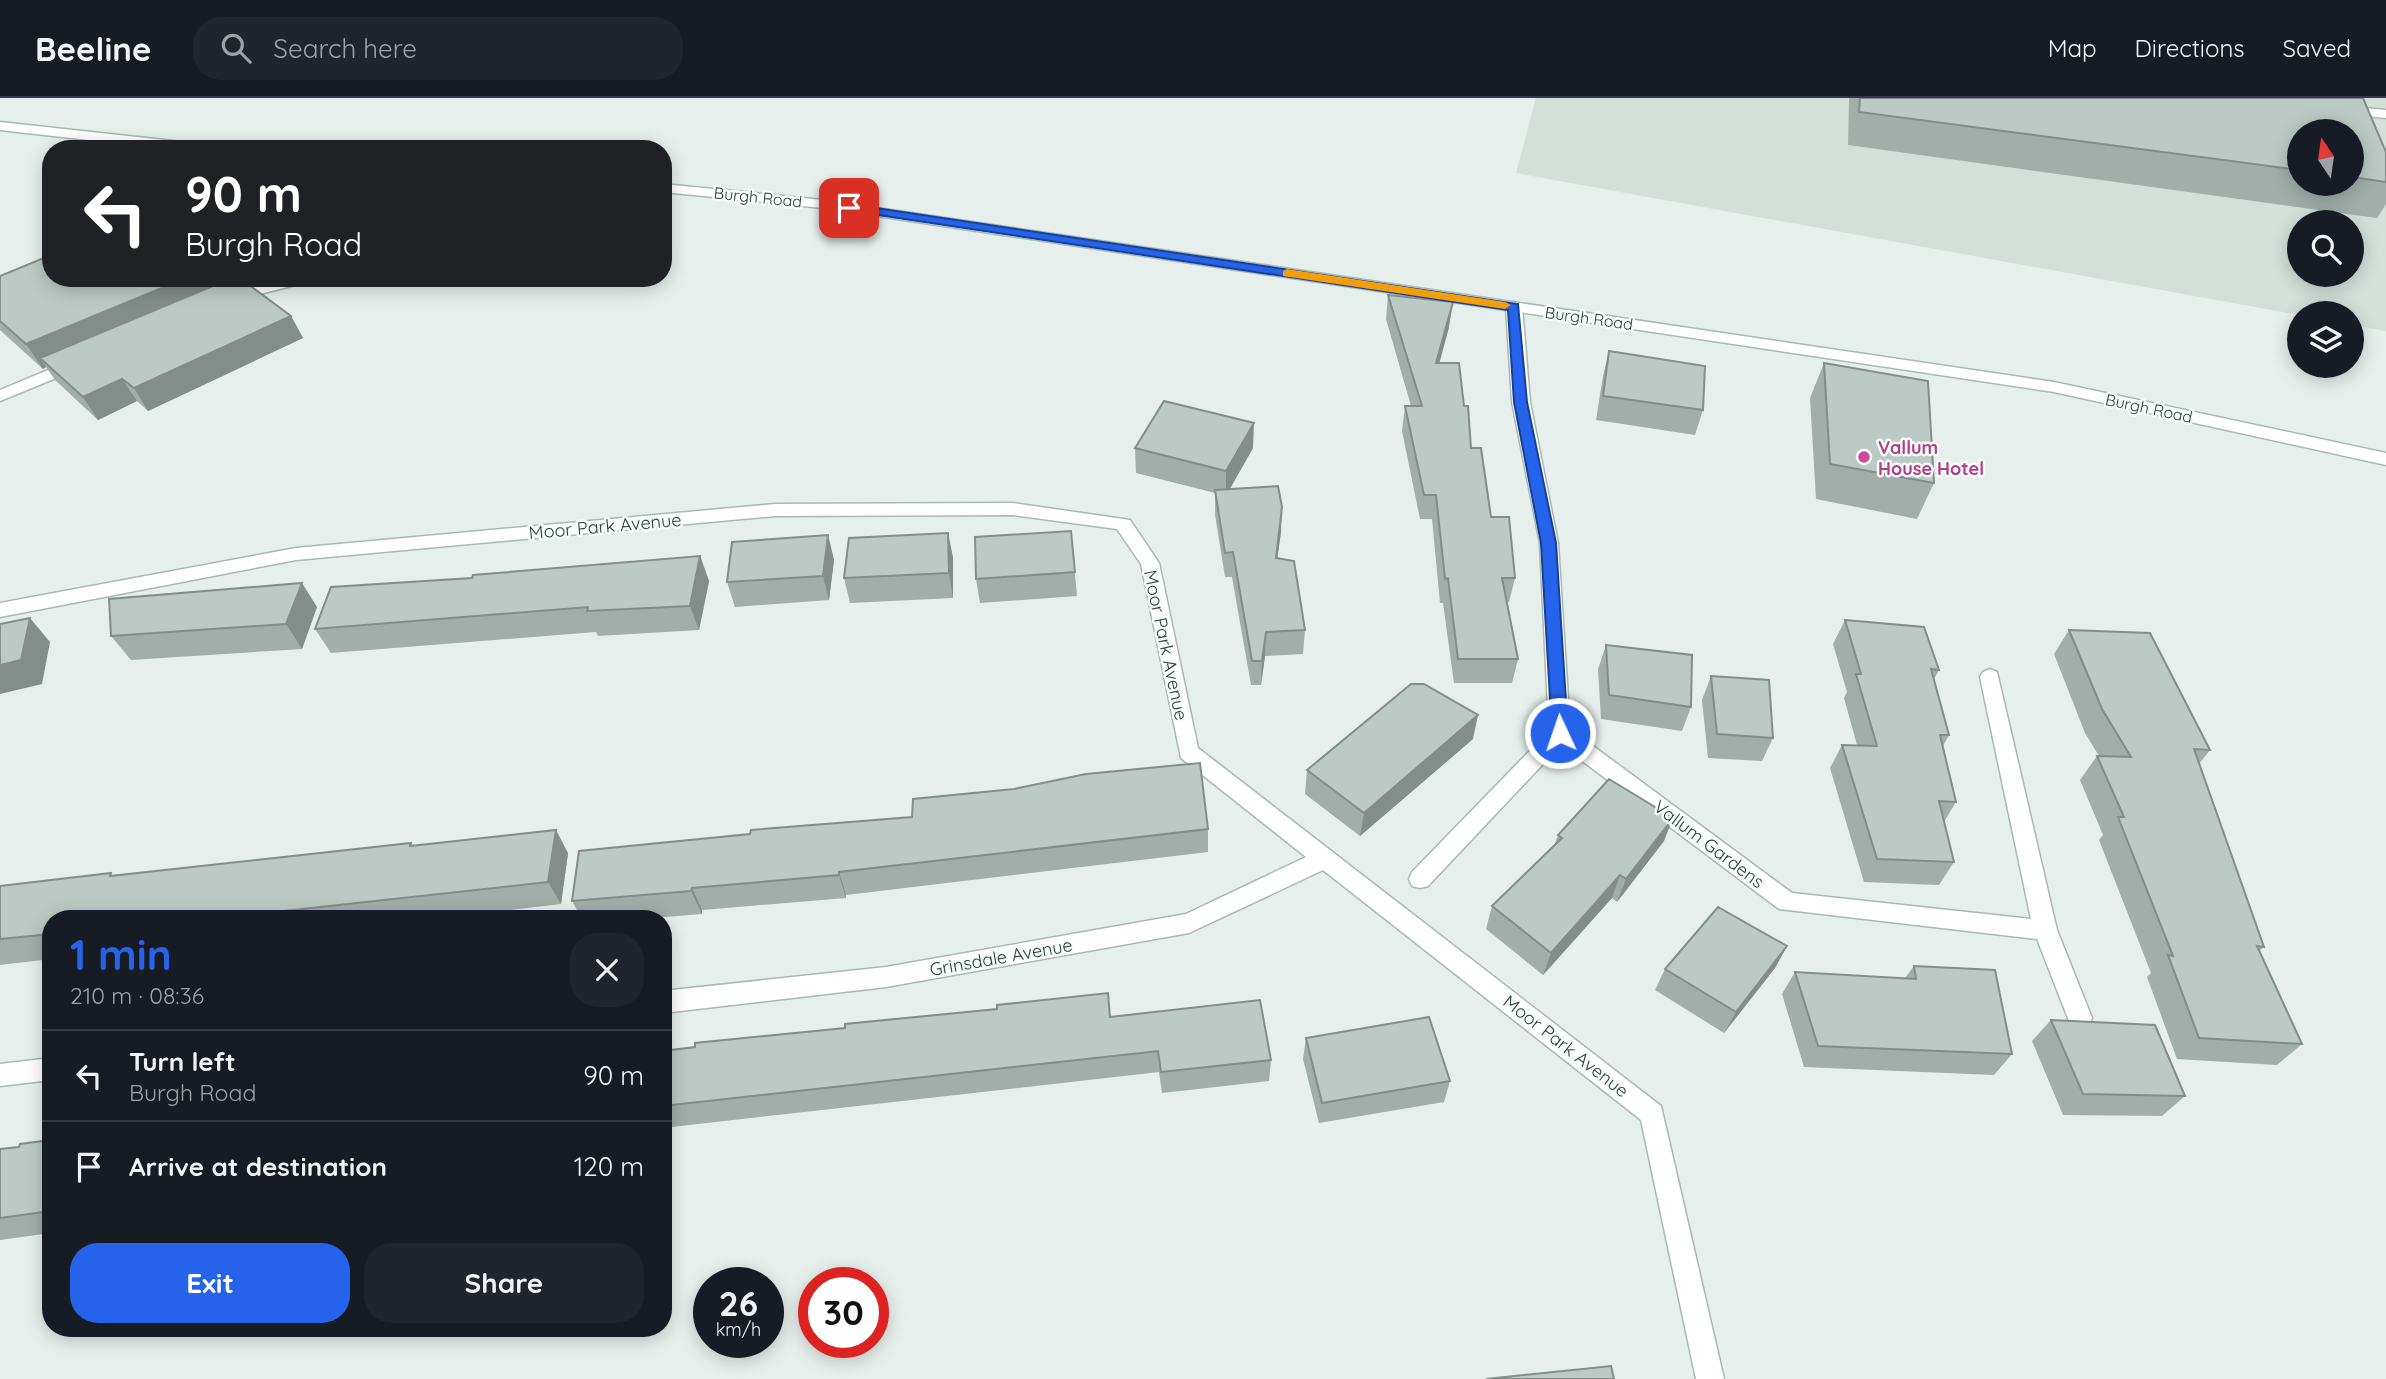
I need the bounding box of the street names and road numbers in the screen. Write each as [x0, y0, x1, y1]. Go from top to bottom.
street label: Burgh Road [713, 182, 803, 212]
street label: Burgh Road [1544, 302, 1634, 334]
street label: Burgh Road [2104, 389, 2194, 427]
street label: Moor Park Avenue [528, 508, 682, 544]
street label: Moor Park Avenue [1139, 568, 1193, 722]
street label: Vallum Gardens [1649, 795, 1769, 893]
street label: Grinsdale Avenue [928, 933, 1074, 981]
street label: Moor Park Avenue [1499, 990, 1633, 1102]

